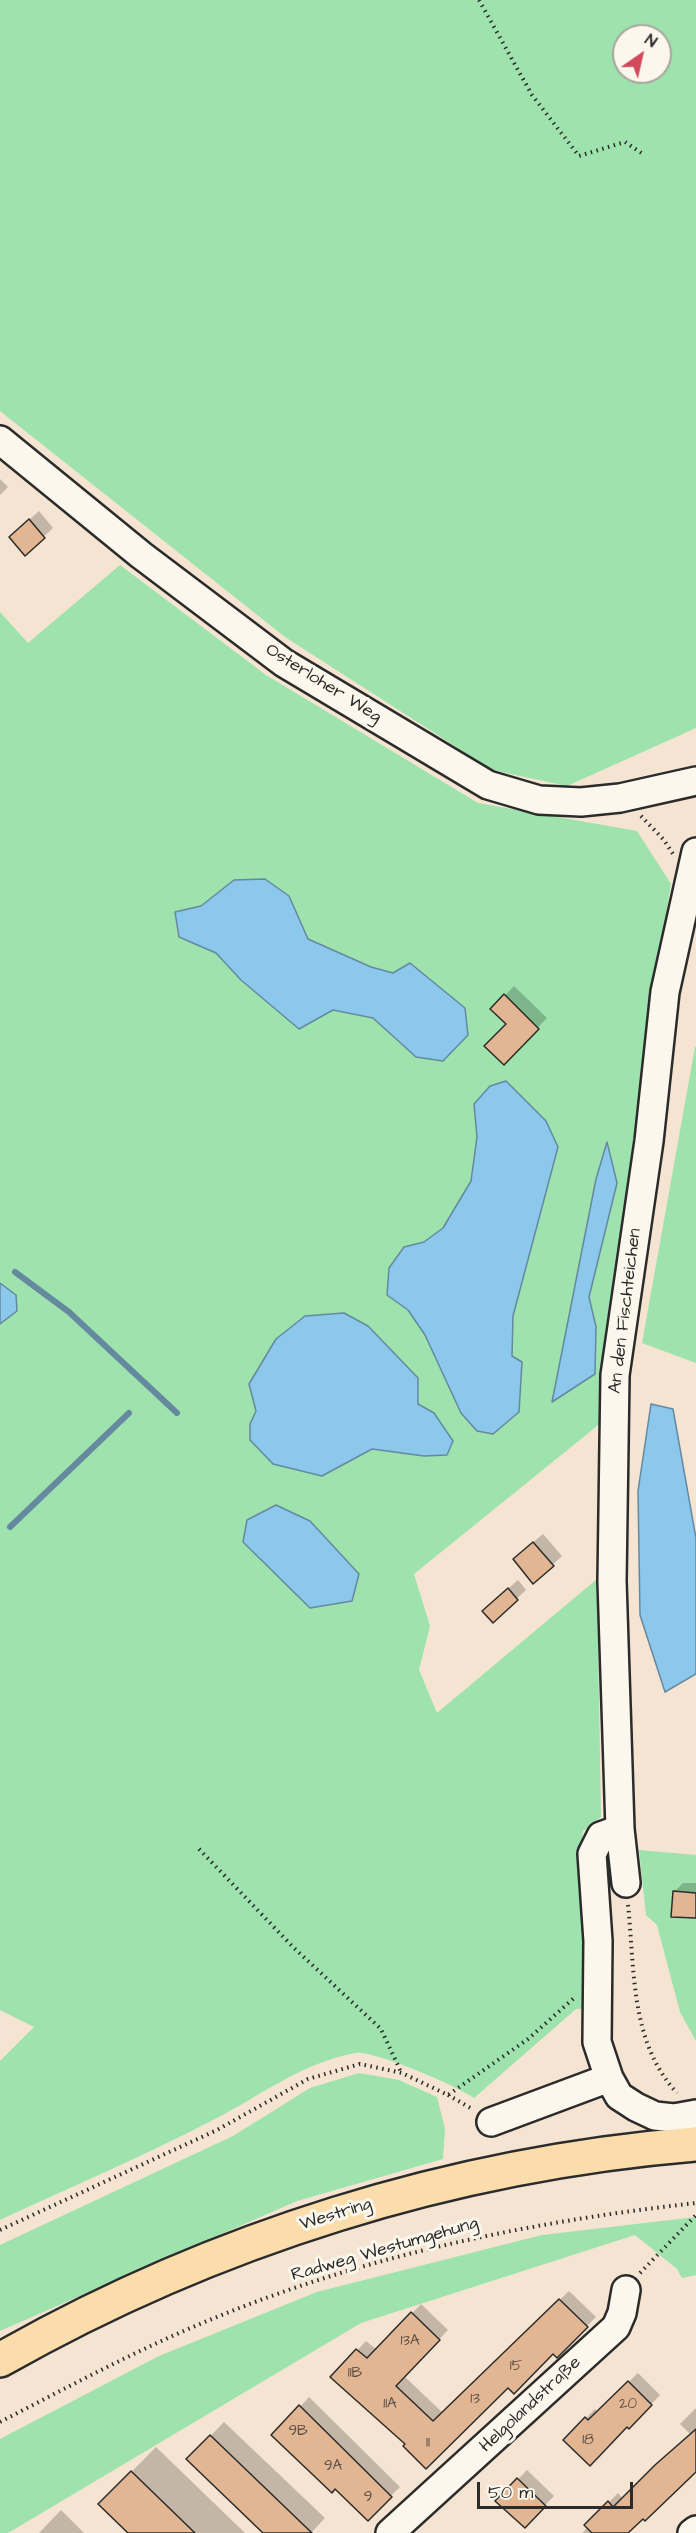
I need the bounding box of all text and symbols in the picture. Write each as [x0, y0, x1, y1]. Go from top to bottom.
north arrow [612, 24, 672, 84]
text: N [641, 29, 661, 53]
street label: Osterloher Weg [261, 640, 385, 728]
street label: An den Fischteichen [605, 1227, 647, 1395]
street label: Westring [297, 2194, 375, 2236]
street label: Radweg Westumgehung [289, 2213, 481, 2287]
house number: 13A [400, 2333, 420, 2351]
street label: Helgolandstraße [476, 2352, 586, 2458]
house number: 15 [510, 2358, 522, 2376]
house number: 11B [348, 2365, 362, 2383]
house number: 13 [470, 2391, 480, 2409]
house number: 11A [383, 2396, 397, 2414]
house number: 20 [619, 2396, 637, 2414]
house number: 9B [288, 2423, 308, 2441]
house number: 18 [582, 2432, 594, 2450]
house number: 11 [426, 2435, 430, 2453]
house number: 9A [324, 2458, 342, 2476]
scale bar [480, 2470, 636, 2508]
text: 50 m [488, 2480, 533, 2505]
house number: 9 [364, 2489, 372, 2507]

